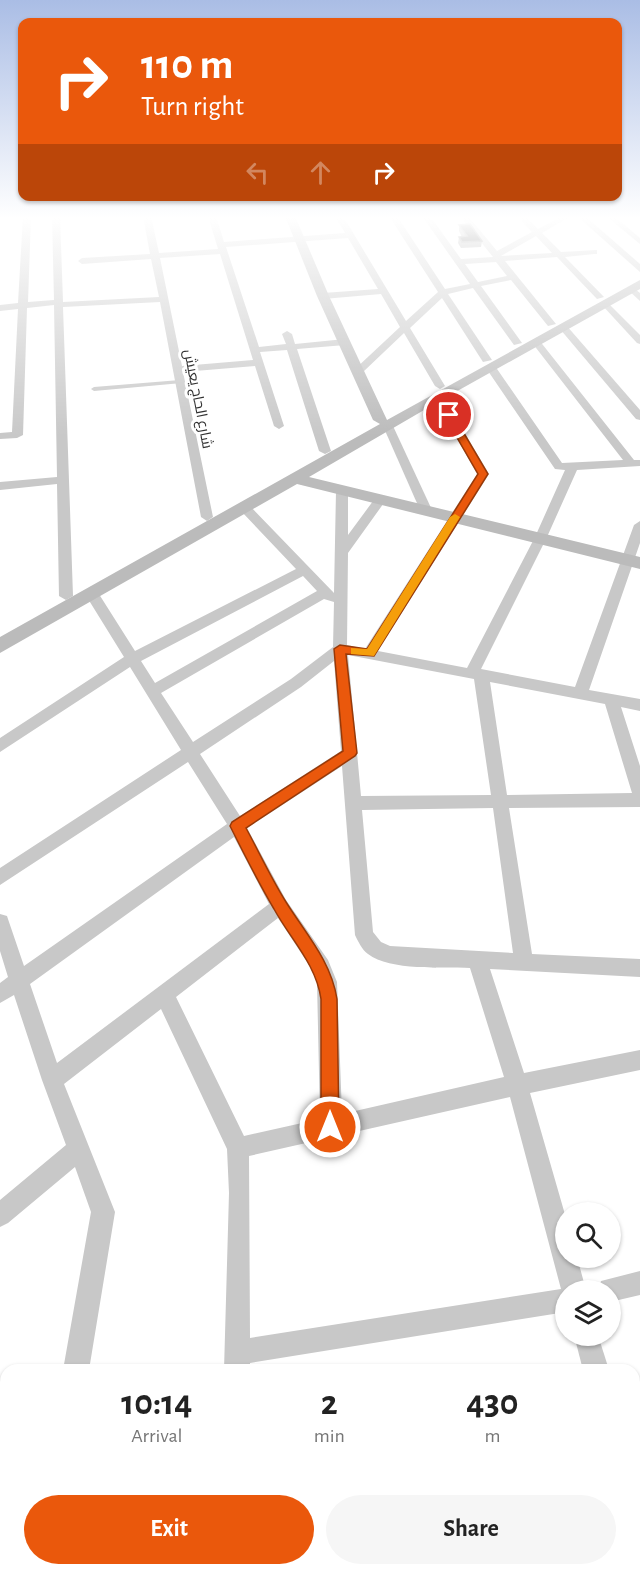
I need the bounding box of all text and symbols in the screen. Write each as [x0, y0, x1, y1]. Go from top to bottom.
icon: right [42, 42, 120, 120]
text: 110 m [141, 44, 233, 86]
text: Turn right [141, 93, 244, 120]
icon: left [241, 156, 274, 189]
icon: ahead [304, 156, 337, 189]
icon: right [367, 156, 400, 189]
street label: شارع الحاج يعيش [178, 348, 216, 451]
pin [423, 389, 474, 440]
icon: arrive [432, 398, 465, 431]
position arrow [298, 1095, 362, 1159]
map controls [555, 1202, 621, 1346]
button: search [555, 1202, 621, 1268]
button: layers [555, 1280, 621, 1346]
text: 10:14 [121, 1385, 192, 1421]
text: 2 [321, 1385, 338, 1421]
text: 430 [466, 1385, 519, 1421]
text: Arrival [131, 1426, 183, 1446]
text: min [314, 1426, 345, 1446]
text: m [484, 1426, 500, 1446]
button: Exit [24, 1495, 314, 1564]
button: Share [326, 1495, 616, 1564]

